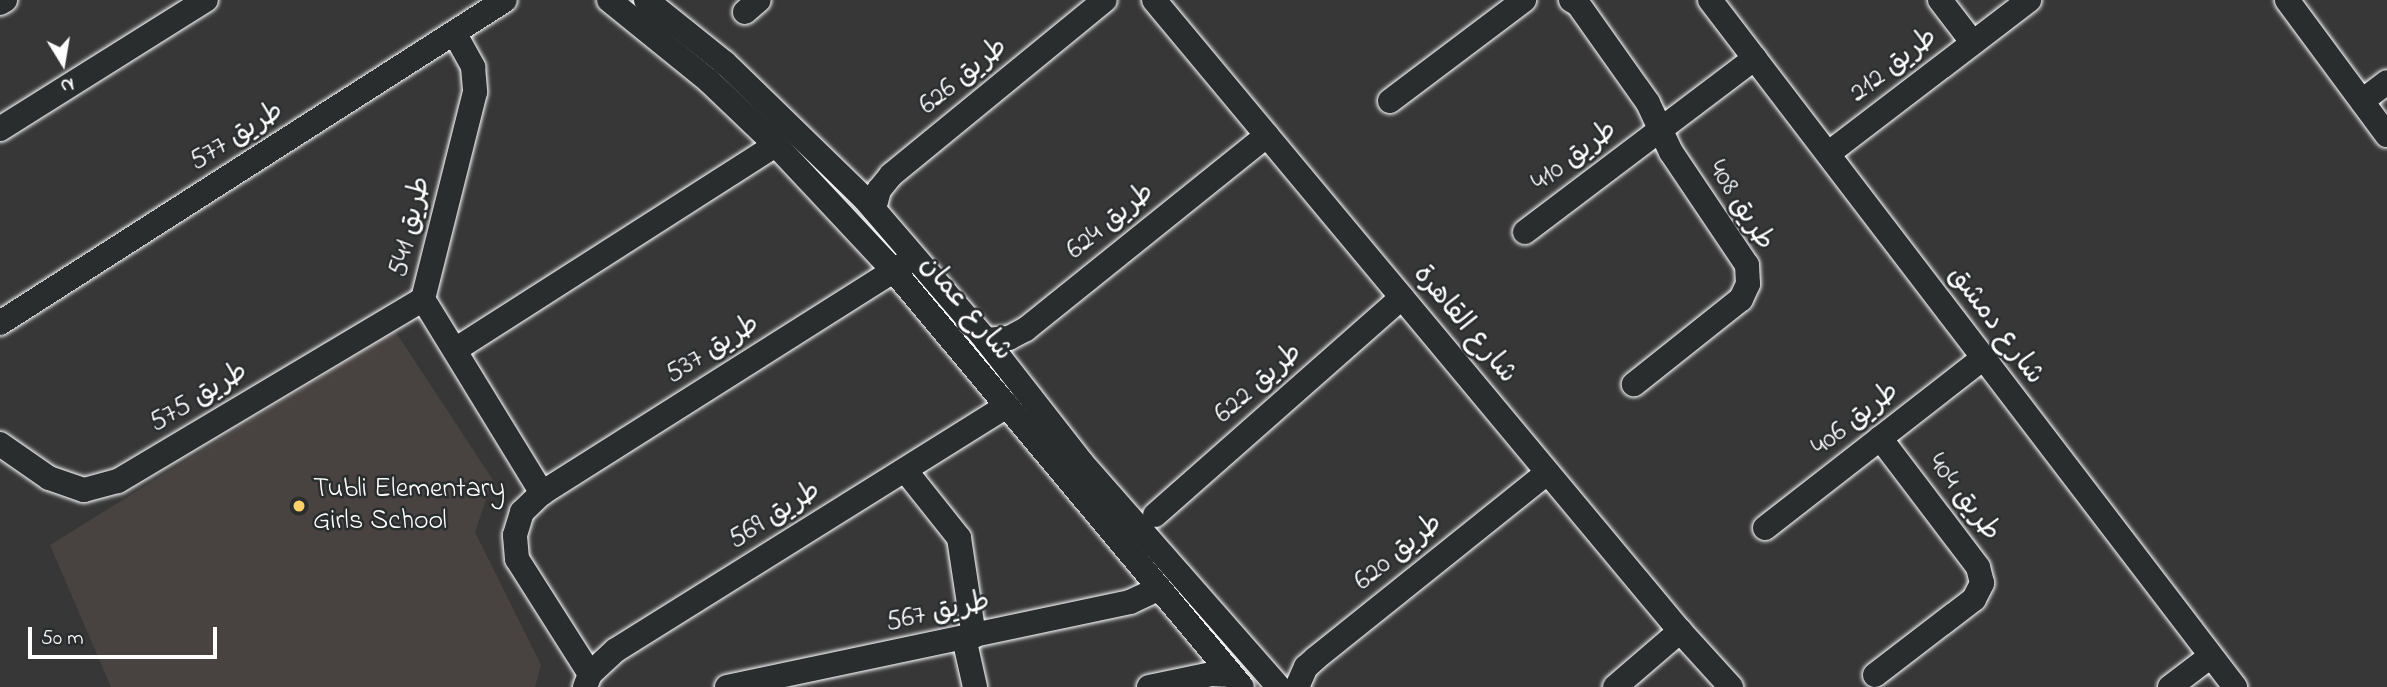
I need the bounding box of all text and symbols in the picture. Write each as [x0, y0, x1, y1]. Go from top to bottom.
street label: طريق 212 [1843, 21, 1945, 111]
north arrow [28, 28, 98, 98]
street label: طريق 626 [913, 31, 1015, 123]
text: N [58, 70, 76, 99]
street label: طريق 577 [184, 95, 290, 179]
street label: طريق 410 [1526, 114, 1624, 200]
street label: طريق 408 [1699, 155, 1781, 257]
street label: طريق 541 [382, 173, 440, 281]
street label: طريق 624 [1060, 176, 1162, 268]
street label: شارع عمان [911, 249, 1019, 369]
street label: شارع القاهرة [1405, 259, 1523, 391]
street label: شارع دمشق [1939, 260, 2051, 392]
street label: طريق 537 [660, 308, 766, 392]
street label: طريق 622 [1208, 337, 1310, 431]
street label: طريق 575 [143, 355, 255, 441]
street label: طريق 406 [1806, 375, 1906, 465]
street label: طريق 404 [1919, 448, 2007, 548]
place label: Tubli Elementary Girls School [313, 473, 505, 539]
street label: طريق 569 [723, 475, 827, 557]
marker: Tubli Elementary Girls School [291, 498, 307, 514]
street label: طريق 620 [1348, 507, 1450, 599]
street label: طريق 567 [883, 586, 993, 640]
scale bar [32, 614, 220, 658]
text: 50 m [41, 624, 84, 654]

